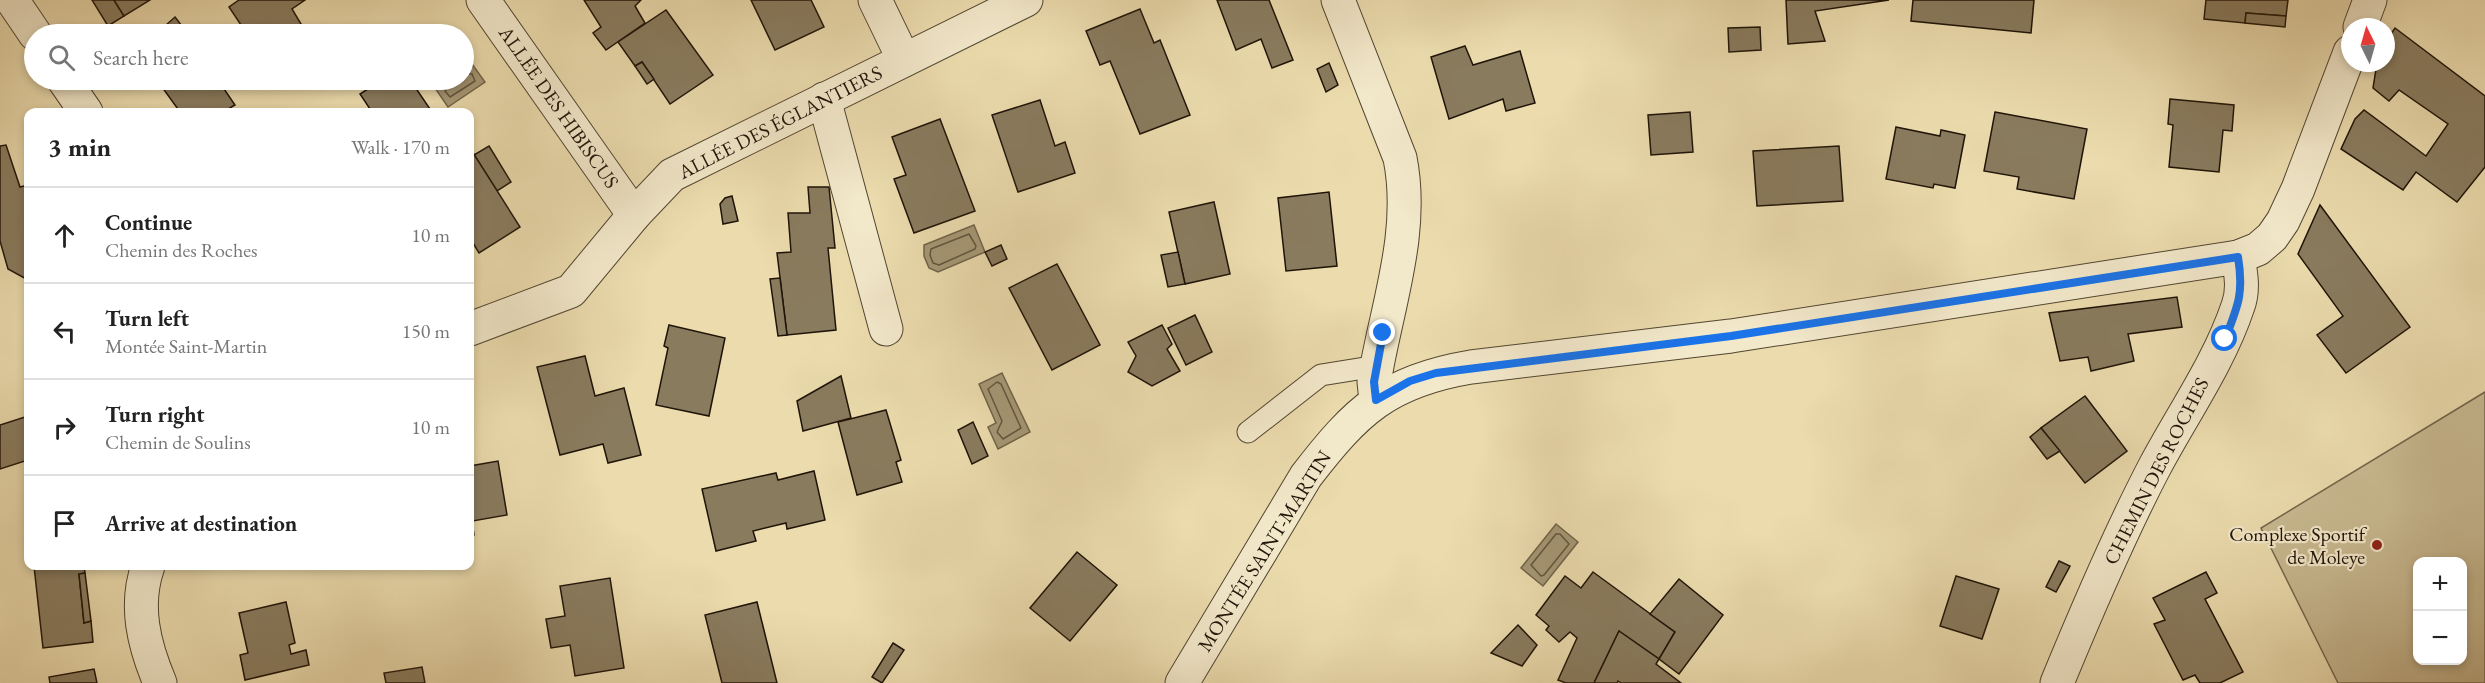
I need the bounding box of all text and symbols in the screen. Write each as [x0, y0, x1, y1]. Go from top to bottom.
north arrow [2341, 18, 2395, 72]
street label: ALLÉE DES HIBISCUS [493, 20, 625, 193]
search box [24, 24, 474, 90]
icon: search [45, 41, 78, 74]
text: Search here [93, 43, 188, 72]
street label: ALLÉE DES ÉGLANTIERS [673, 59, 886, 185]
text: 3 min [48, 130, 111, 164]
text: Walk · 170 m [351, 134, 450, 160]
text: Continue [105, 208, 192, 237]
icon: ahead [48, 219, 81, 252]
text: 10 m [411, 222, 450, 248]
text: Chemin des Roches [105, 237, 258, 263]
text: Turn left [105, 304, 189, 333]
icon: left [48, 315, 81, 348]
text: 150 m [402, 318, 450, 344]
route end [1369, 319, 1395, 345]
route start [2211, 325, 2237, 351]
text: Montée Saint-Martin [105, 333, 267, 359]
street label: CHEMIN DES ROCHES [2098, 373, 2214, 569]
text: Turn right [105, 400, 204, 429]
icon: right [48, 411, 81, 444]
text: 10 m [411, 414, 450, 440]
text: Chemin de Soulins [105, 429, 251, 455]
street label: MONTÉE SAINT-MARTIN [1191, 445, 1337, 657]
icon: arrive [48, 507, 81, 540]
text: Arrive at destination [105, 509, 297, 538]
place label: Complexe Sportif de Moleye [2229, 521, 2368, 570]
marker: Complexe Sportif de Moleye [2370, 538, 2384, 552]
map controls [2413, 557, 2467, 665]
button: + [2413, 557, 2467, 611]
button: − [2413, 611, 2467, 665]

